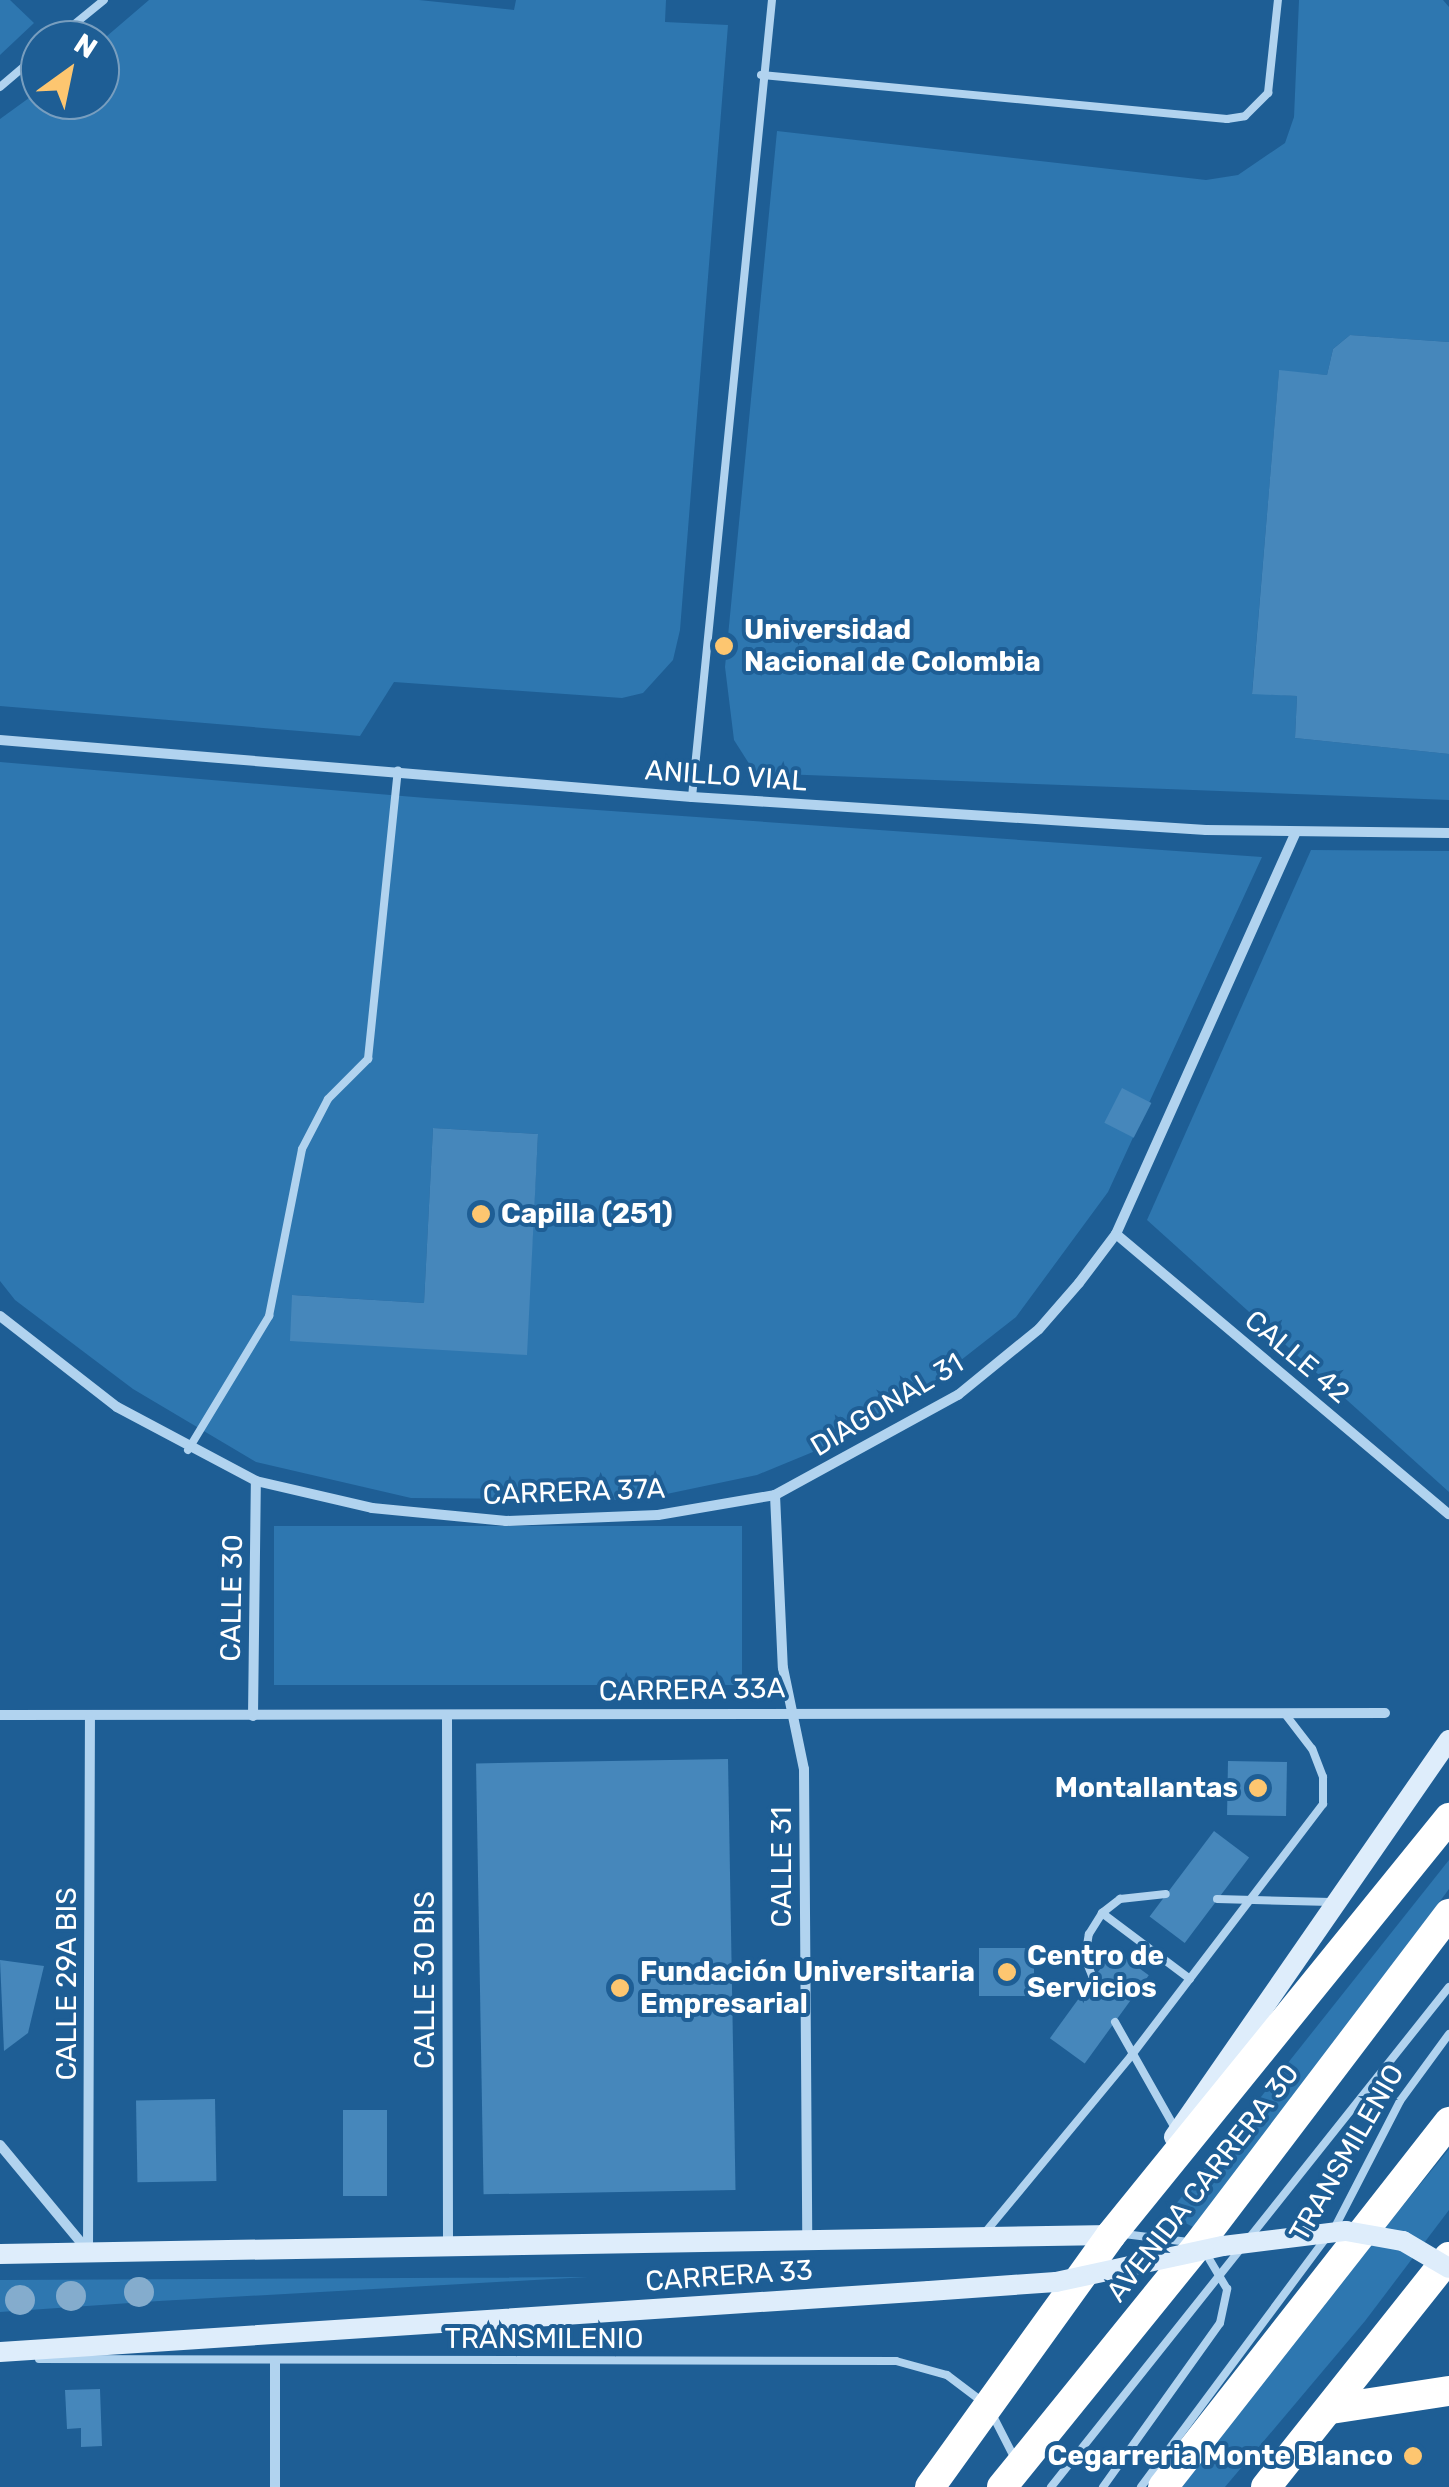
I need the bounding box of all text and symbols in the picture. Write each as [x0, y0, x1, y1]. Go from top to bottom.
north arrow [20, 20, 120, 120]
text: N [68, 27, 103, 65]
place label: Universidad Nacional de Colombia [744, 613, 1041, 679]
marker: Universidad Nacional de Colombia [713, 635, 735, 657]
street label: ANILLO VIAL [643, 754, 809, 798]
place label: Capilla (251) [501, 1197, 673, 1231]
marker: Capilla (251) [470, 1203, 492, 1225]
street label: CALLE 42 [1238, 1304, 1356, 1410]
street label: DIAGONAL 31 [804, 1346, 970, 1464]
street label: CARRERA 37A [482, 1472, 666, 1512]
street label: CALLE 30 [214, 1534, 250, 1662]
street label: CARRERA 33A [598, 1672, 786, 1708]
place label: Montallantas [1055, 1771, 1238, 1805]
marker: Montallantas [1247, 1777, 1269, 1799]
street label: CALLE 31 [765, 1807, 799, 1927]
street label: CALLE 29A BIS [50, 1887, 84, 2081]
street label: CALLE 30 BIS [408, 1891, 442, 2069]
place label: Centro de Servicios [1027, 1939, 1164, 2005]
place label: Fundación Universitaria Empresarial [640, 1955, 975, 2021]
marker: Centro de Servicios [996, 1961, 1018, 1983]
marker: Fundación Universitaria Empresarial [609, 1977, 631, 1999]
street label: AVENIDA CARRERA 30 [1099, 2057, 1307, 2309]
street label: TRANSMILENIO [1283, 2058, 1411, 2248]
street label: CARRERA 33 [644, 2253, 814, 2299]
street label: TRANSMILENIO [445, 2322, 643, 2356]
place label: Cegarreria Monte Blanco [1048, 2439, 1393, 2473]
marker: Cegarreria Monte Blanco [1402, 2445, 1424, 2467]

